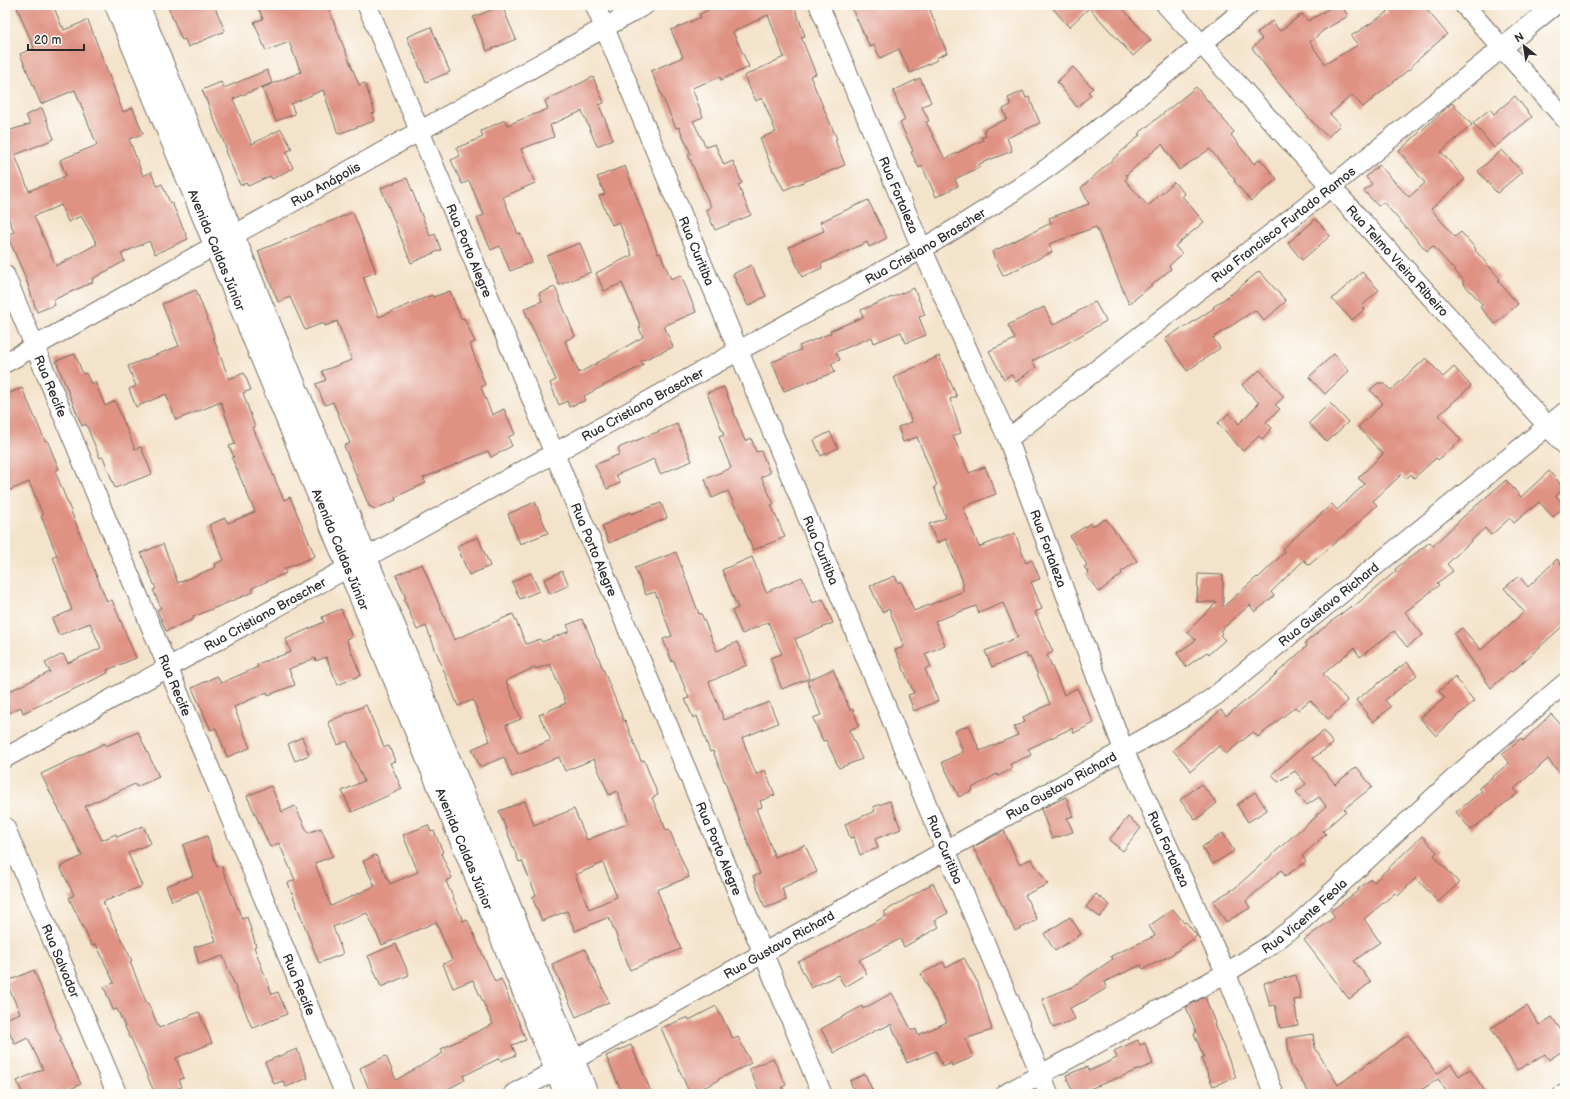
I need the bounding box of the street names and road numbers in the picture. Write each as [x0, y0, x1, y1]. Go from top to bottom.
street label: Rua Fortaleza [875, 154, 921, 236]
street label: Rua Anápolis [288, 159, 364, 211]
street label: Rua Francisco Furtado Ramos [1208, 163, 1359, 286]
street label: Avenida Caldas Júnior [184, 187, 249, 314]
street label: Rua Porto Alegre [442, 202, 495, 300]
street label: Rua Telmo Vieira Ribeiro [1342, 202, 1452, 320]
street label: Rua Cristiano Brascher [862, 205, 989, 288]
street label: Rua Curitiba [675, 214, 717, 288]
street label: Rua Recife [30, 353, 70, 420]
street label: Rua Cristiano Brascher [579, 365, 707, 445]
street label: Avenida Caldas Júnior [308, 487, 372, 613]
street label: Rua Porto Alegre [567, 501, 620, 599]
street label: Rua Fortaleza [1026, 507, 1069, 590]
street label: Rua Curitiba [799, 513, 842, 587]
street label: Rua Gustavo Richard [1276, 559, 1382, 650]
street label: Rua Cristiano Brascher [201, 574, 329, 655]
street label: Rua Recife [154, 652, 194, 719]
street label: Rua Gustavo Richard [1003, 749, 1120, 824]
street label: Avenida Caldas Júnior [432, 786, 496, 913]
street label: Rua Porto Alegre [692, 800, 745, 898]
street label: Rua Fortaleza [1144, 809, 1192, 890]
street label: Rua Curitiba [923, 813, 966, 887]
street label: Rua Vicente Feola [1259, 875, 1351, 958]
street label: Rua Gustavo Richard [721, 908, 837, 983]
street label: Rua Salvador [38, 922, 83, 1001]
street label: Rua Recife [279, 951, 319, 1018]

